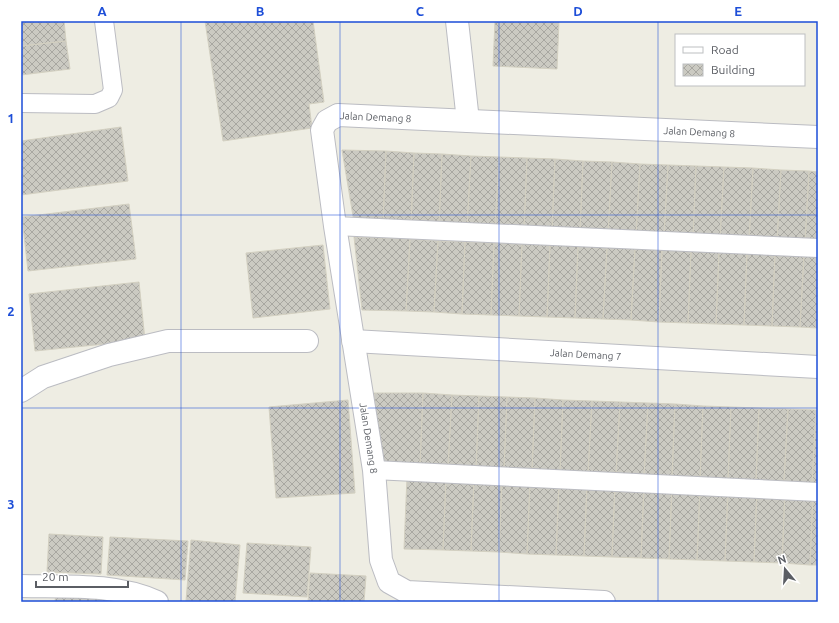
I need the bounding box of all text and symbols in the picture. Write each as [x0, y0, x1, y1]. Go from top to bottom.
text: A [97, 4, 107, 18]
text: B [256, 4, 265, 18]
text: C [416, 4, 425, 18]
text: D [573, 4, 583, 18]
text: E [734, 4, 742, 18]
legend [675, 34, 805, 86]
text: Road [711, 43, 739, 56]
text: Building [711, 63, 755, 76]
street label: Jalan Demang 8 [340, 110, 412, 124]
text: 1 [7, 111, 15, 125]
street label: Jalan Demang 8 [663, 125, 736, 139]
text: 2 [7, 304, 15, 318]
street label: Jalan Demang 7 [550, 347, 622, 362]
street label: Jalan Demang 8 [357, 402, 380, 475]
text: 3 [7, 497, 15, 511]
north arrow [765, 549, 805, 589]
text: N [776, 553, 788, 566]
scale bar [36, 563, 128, 589]
text: 20 m [42, 570, 69, 583]

